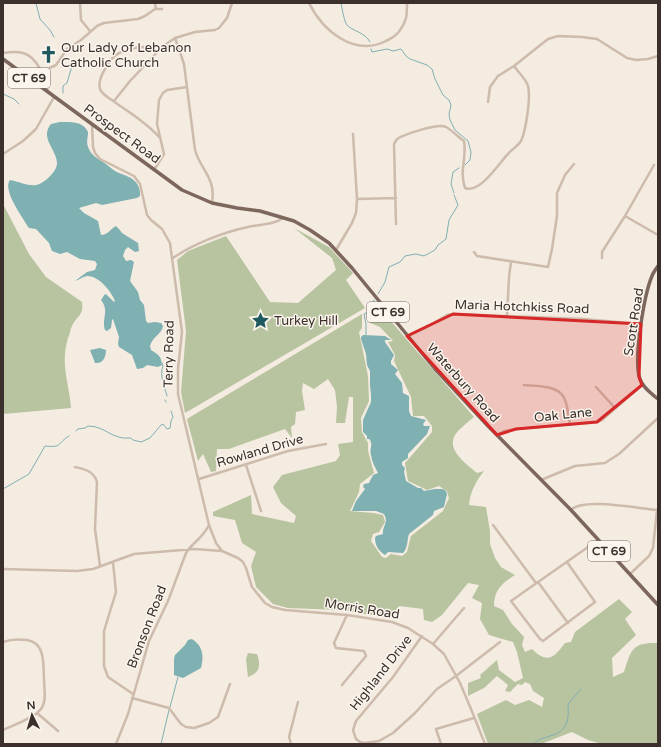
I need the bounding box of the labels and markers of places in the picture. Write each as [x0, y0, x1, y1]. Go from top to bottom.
place label: Our Lady of Lebanon Catholic Church [61, 40, 191, 71]
church icon: Our Lady of Lebanon Catholic Church [38, 45, 58, 65]
place icon: Turkey Hill [251, 311, 271, 331]
place label: Turkey Hill [274, 313, 338, 329]

